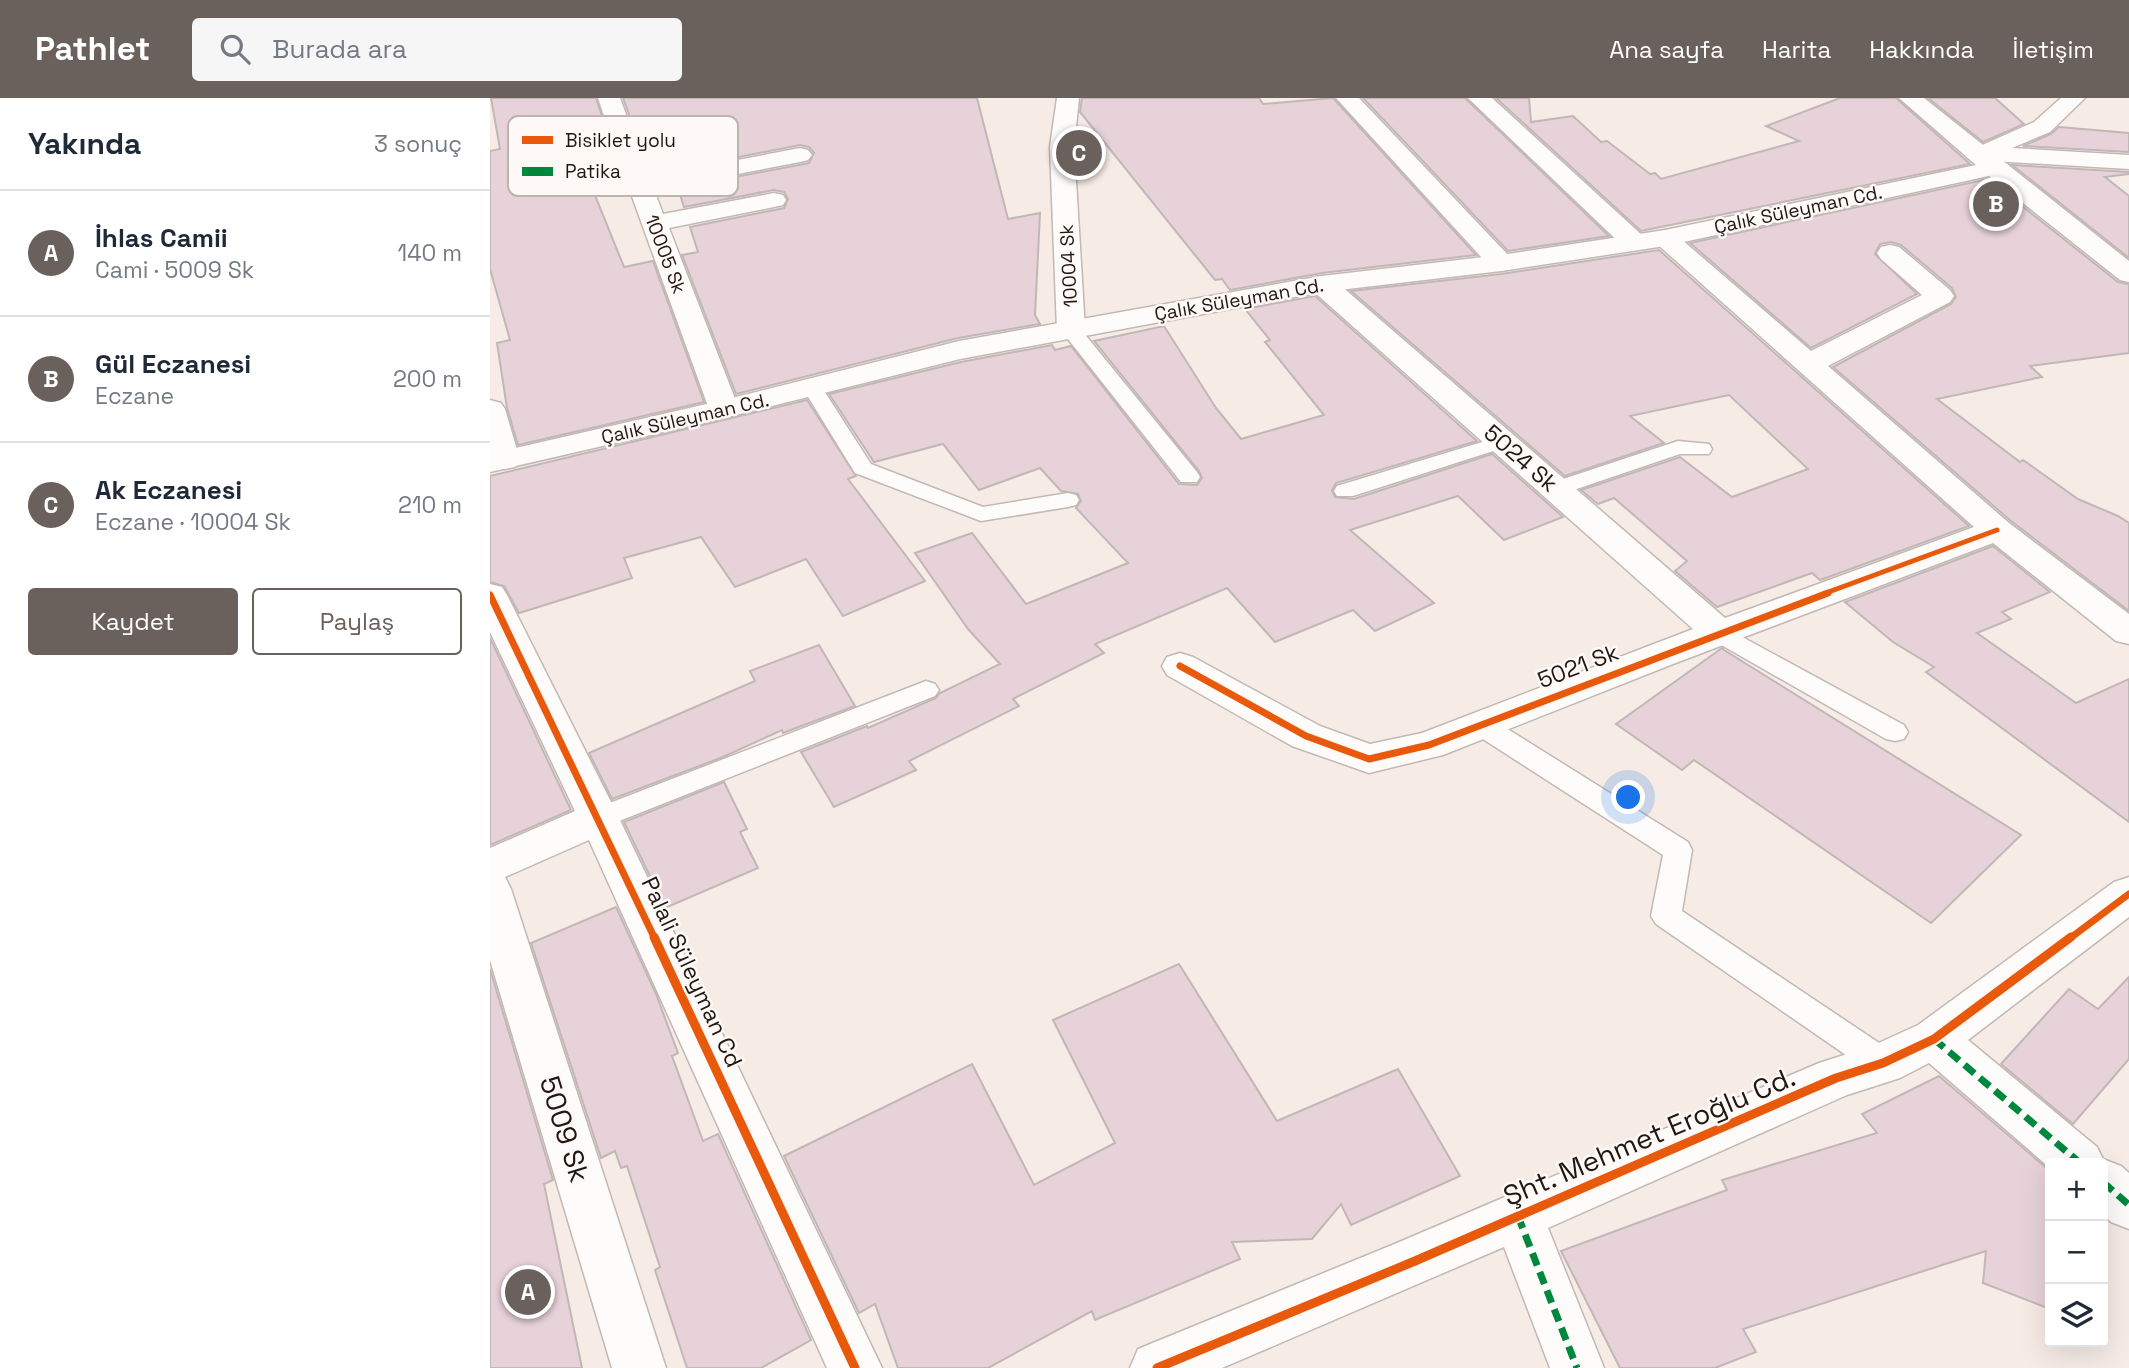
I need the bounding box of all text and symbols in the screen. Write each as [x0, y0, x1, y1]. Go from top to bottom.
search box [192, 18, 682, 81]
text: Pathlet [35, 28, 150, 70]
icon: search [216, 30, 254, 68]
text: Burada ara [272, 32, 407, 66]
text: Ana sayfa [1609, 34, 1724, 65]
text: Harita [1762, 34, 1831, 65]
text: Hakkında [1869, 34, 1974, 65]
text: İletişim [2012, 34, 2094, 65]
legend [508, 116, 738, 196]
text: Yakında [28, 124, 141, 163]
pin: C [1056, 127, 1102, 179]
text: Bisiklet yolu [565, 128, 676, 153]
text: 3 sonuç [374, 129, 462, 159]
text: Patika [565, 159, 621, 184]
pin: B [1973, 178, 2019, 230]
street label: Çalık Süleyman Cd. [1712, 179, 1885, 240]
street label: 10005 Sk [639, 211, 692, 297]
text: İhlas Camii [95, 221, 228, 255]
street label: 10004 Sk [1054, 224, 1083, 308]
text: A [44, 238, 58, 268]
text: 140 m [398, 238, 462, 268]
text: Cami · 5009 Sk [95, 255, 254, 285]
street label: Çalık Süleyman Cd. [1153, 272, 1326, 327]
text: Gül Eczanesi [95, 347, 251, 381]
text: B [43, 364, 59, 394]
text: 200 m [393, 364, 462, 394]
text: Eczane [95, 381, 174, 411]
street label: Çalık Süleyman Cd. [599, 387, 771, 450]
street label: 5024 Sk [1478, 418, 1564, 498]
text: Ak Eczanesi [95, 473, 242, 507]
text: C [44, 490, 58, 520]
text: 210 m [398, 490, 462, 520]
text: Eczane · 10004 Sk [95, 507, 291, 537]
button: Kaydet [28, 588, 238, 655]
button: Paylaş [252, 588, 462, 655]
street label: 5021 Sk [1533, 637, 1623, 695]
your location [1611, 780, 1645, 814]
street label: Palali Süleyman Cd [635, 872, 749, 1072]
street label: Şht. Mehmet Eroğlu Cd. [1498, 1058, 1800, 1214]
street label: 5009 Sk [532, 1072, 598, 1186]
map controls [2045, 1158, 2108, 1347]
button: + [2045, 1158, 2108, 1221]
button: − [2045, 1221, 2108, 1284]
pin: A [505, 1266, 551, 1318]
button: layers [2045, 1284, 2108, 1347]

